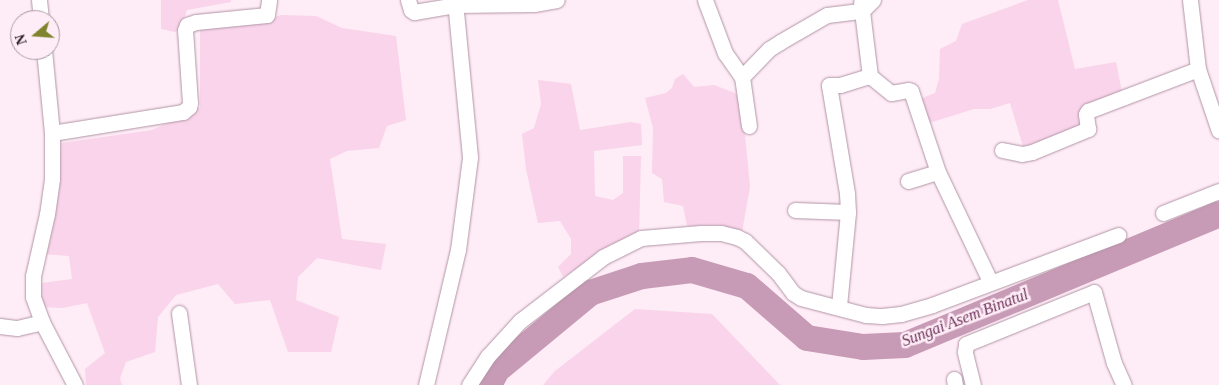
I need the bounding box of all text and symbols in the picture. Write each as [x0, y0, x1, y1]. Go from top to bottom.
north arrow [10, 10, 60, 60]
text: N [13, 32, 30, 47]
water label: Sungai Asem Binatul [899, 285, 1031, 351]

